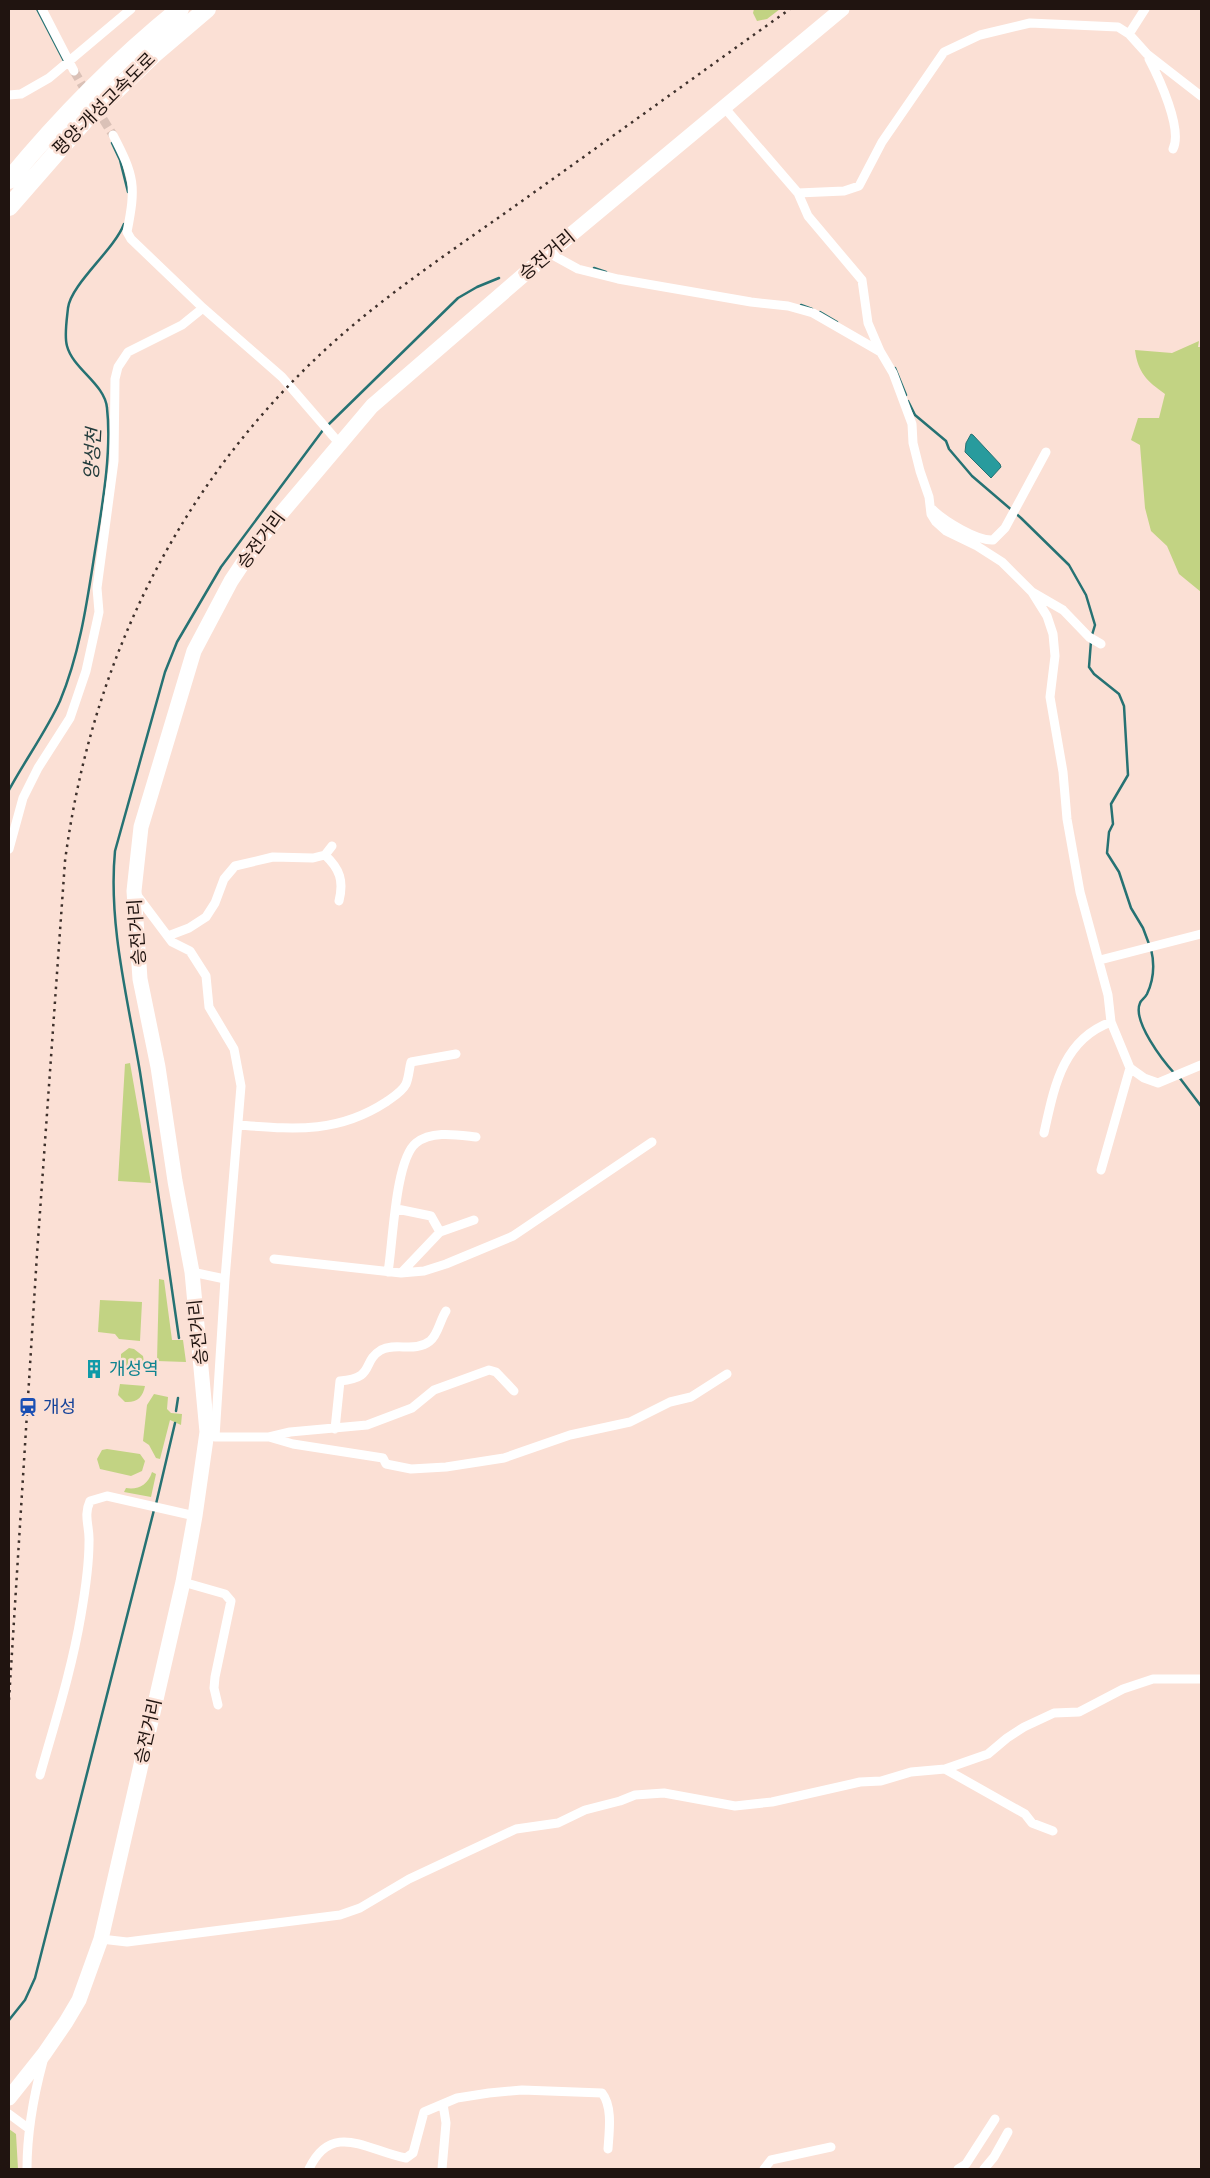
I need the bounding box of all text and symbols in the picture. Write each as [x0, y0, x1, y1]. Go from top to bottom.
street label: 평양-개성고속도로 [47, 47, 161, 161]
street label: 승전거리 [513, 224, 581, 286]
water label: 양성천 [78, 426, 107, 481]
street label: 승전거리 [231, 506, 291, 574]
street label: 승전거리 [122, 898, 152, 966]
street label: 승전거리 [182, 1298, 214, 1366]
place label: 개성역 [109, 1356, 159, 1382]
building icon: 개성역 [83, 1358, 105, 1380]
place label: 개성 [43, 1394, 76, 1420]
station icon: 개성 [17, 1396, 39, 1418]
street label: 승전거리 [128, 1696, 168, 1766]

